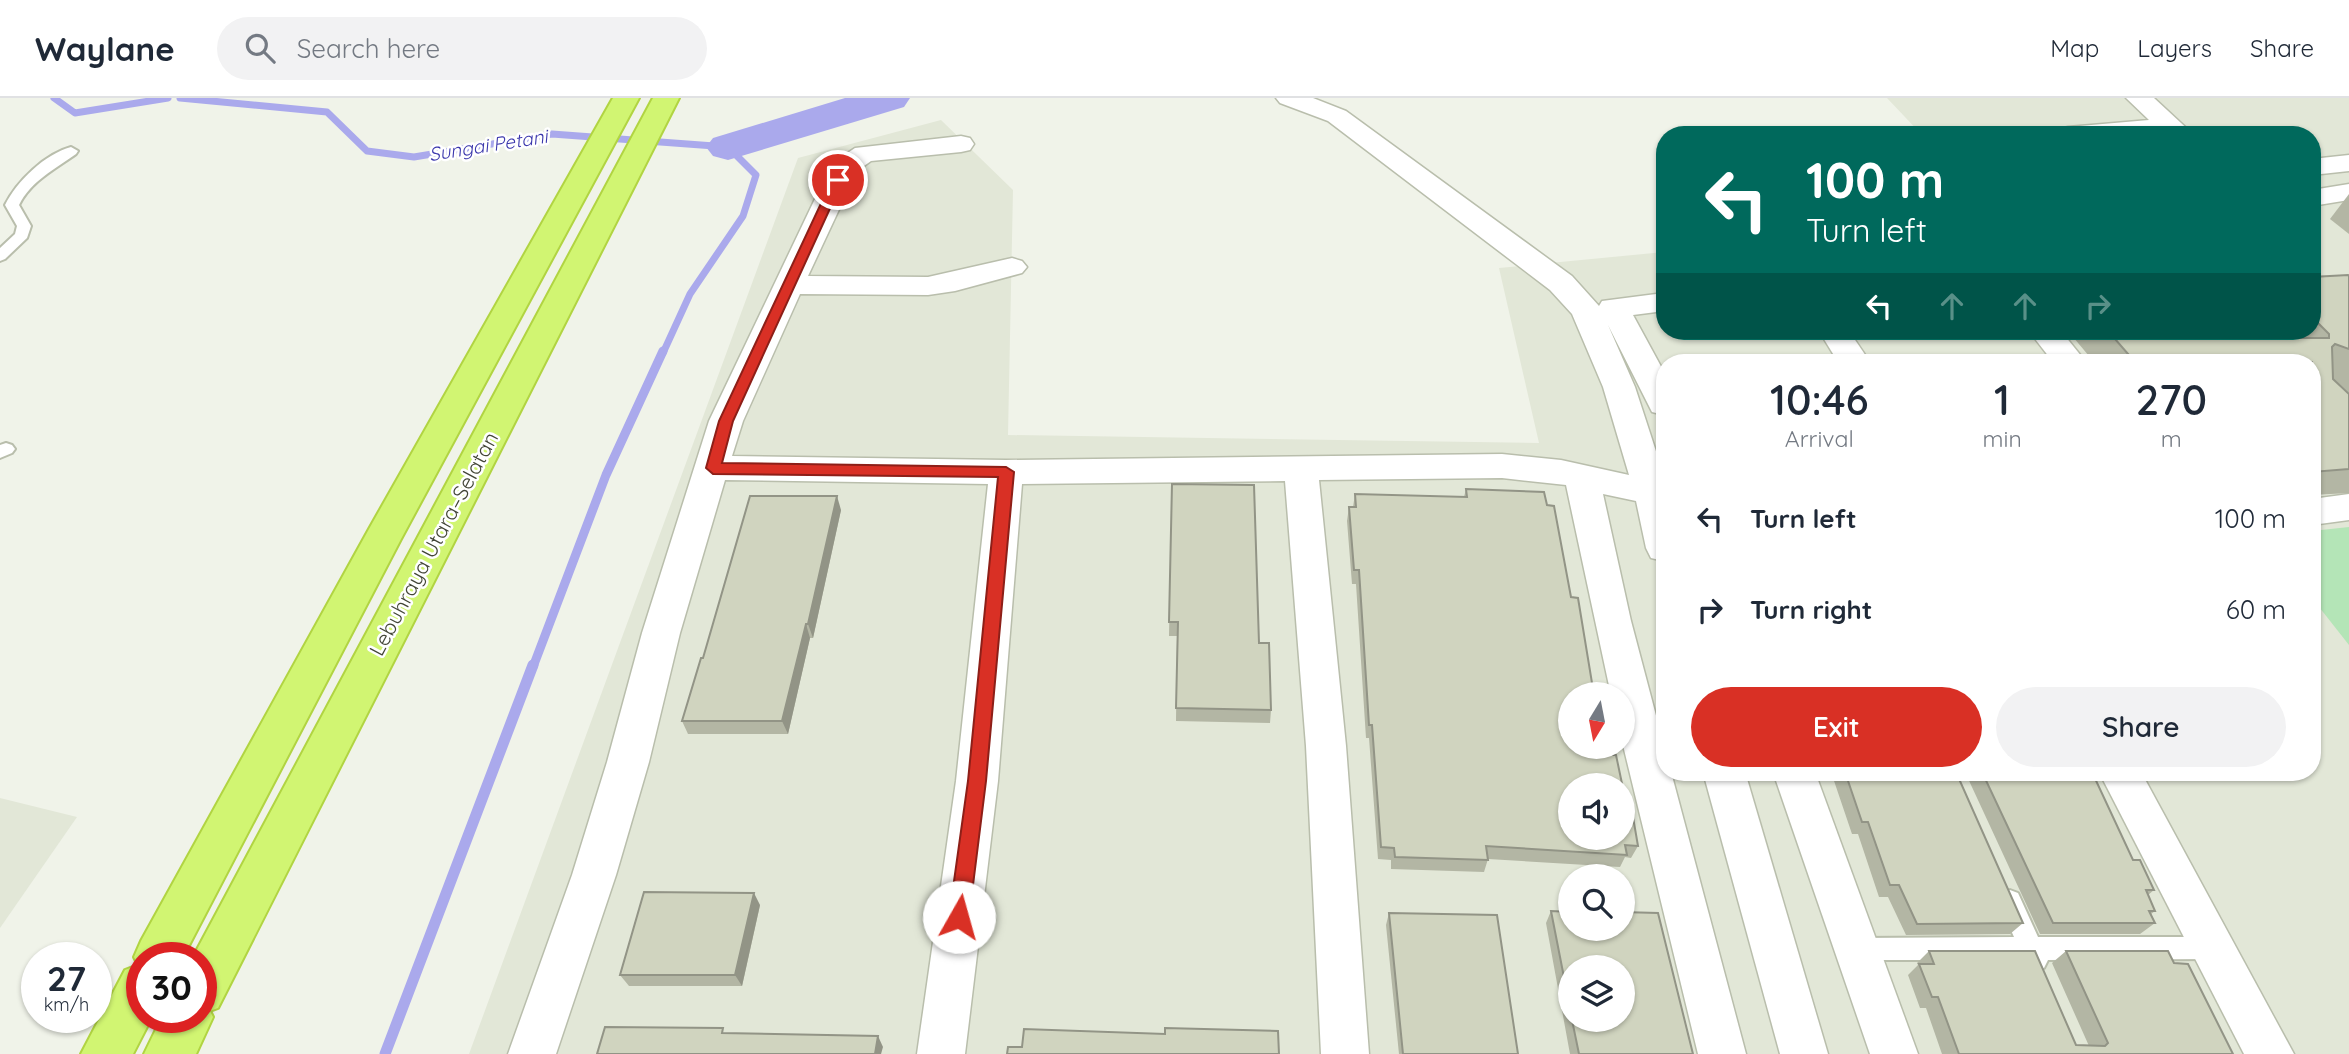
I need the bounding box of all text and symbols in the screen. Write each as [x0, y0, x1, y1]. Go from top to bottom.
search box [217, 17, 707, 80]
text: Waylane [35, 28, 175, 69]
icon: search [241, 29, 279, 67]
text: Search here [297, 32, 440, 65]
text: Map [2050, 33, 2099, 63]
text: Layers [2137, 33, 2212, 63]
text: Share [2250, 33, 2314, 63]
water label: Sungai Petani [427, 123, 551, 166]
text: 100 m [1806, 149, 1944, 210]
pin [808, 150, 868, 210]
icon: left [1691, 154, 1782, 245]
icon: arrive [819, 161, 857, 199]
text: Turn left [1806, 210, 1927, 250]
icon: left [1860, 287, 1898, 325]
icon: ahead [1933, 287, 1971, 325]
icon: ahead [2006, 287, 2044, 325]
icon: right [2079, 287, 2117, 325]
text: 10:46 [1770, 373, 1869, 426]
text: 1 [1994, 373, 2010, 426]
text: 270 [2136, 373, 2207, 426]
text: Arrival [1785, 424, 1854, 453]
text: min [1983, 424, 2022, 453]
text: m [2161, 424, 2182, 453]
street label: Lebuhraya Utara–Selatan [363, 427, 503, 660]
icon: left [1691, 500, 1729, 538]
text: Turn left [1750, 502, 1857, 535]
text: 100 m [2215, 502, 2286, 535]
icon: right [1691, 591, 1729, 629]
text: Turn right [1750, 593, 1872, 626]
text: 60 m [2226, 593, 2286, 626]
north arrow [1558, 682, 1634, 760]
map controls [1558, 682, 1635, 1032]
button: Exit [1691, 687, 1982, 767]
button: Share [1996, 687, 2286, 767]
button: sound [1558, 773, 1635, 850]
button: search [1558, 864, 1635, 941]
position arrow [922, 880, 996, 954]
speed limit sign: 30 [126, 942, 217, 1033]
button: layers [1558, 955, 1635, 1032]
text: 27 [47, 956, 86, 1000]
text: km/h [44, 993, 89, 1016]

